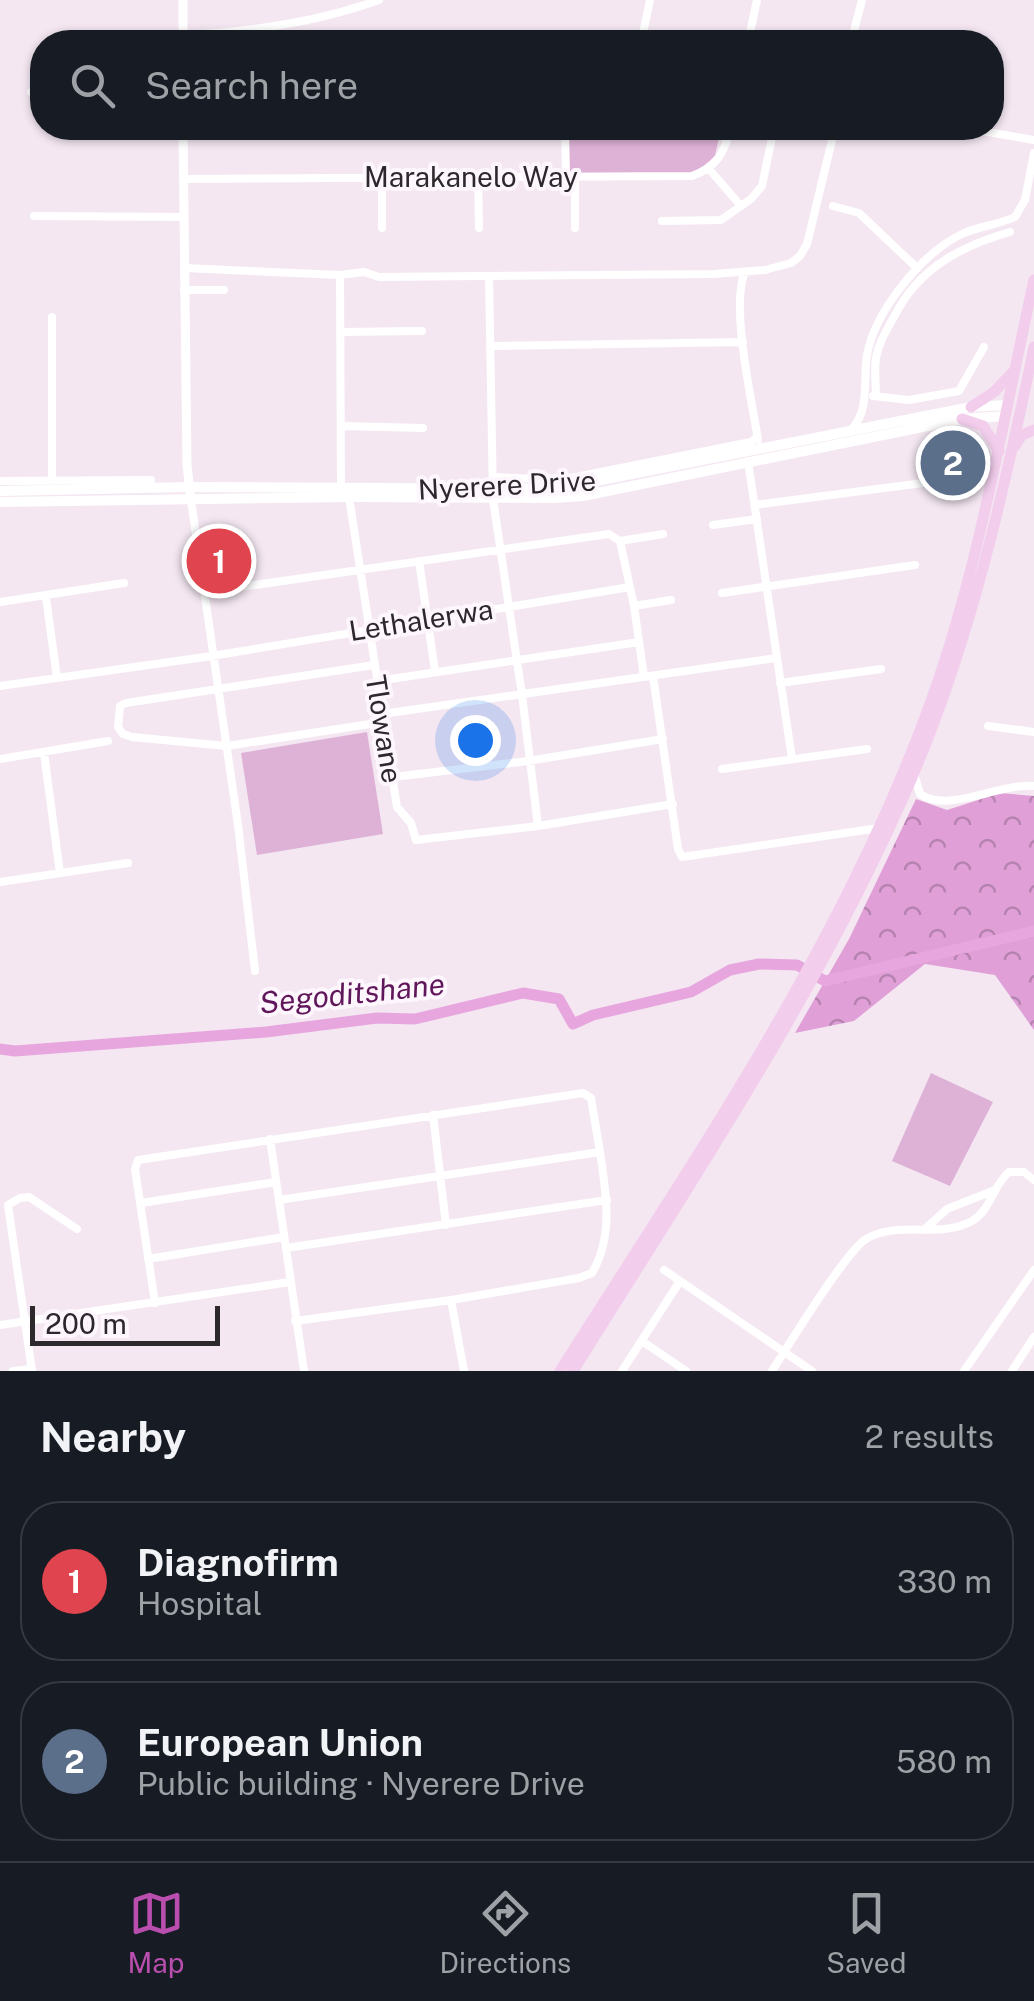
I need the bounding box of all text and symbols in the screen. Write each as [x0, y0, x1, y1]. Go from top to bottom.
search box [30, 30, 1004, 140]
icon: search [65, 58, 120, 113]
text: Search here [145, 63, 358, 108]
street label: Marakanelo Way [364, 160, 578, 193]
pin: 2 [920, 426, 986, 500]
street label: Nyerere Drive [417, 463, 597, 506]
pin: 1 [186, 524, 252, 598]
street label: Lethalerwa [347, 592, 495, 647]
street label: Tlowane [360, 672, 409, 785]
your location [450, 715, 501, 766]
water label: Segoditshane [257, 965, 446, 1021]
scale bar [30, 1301, 220, 1346]
text: 200 m [45, 1307, 127, 1340]
text: Nearby [40, 1412, 186, 1461]
text: 2 results [865, 1418, 994, 1455]
text: Diagnofirm [137, 1540, 339, 1585]
text: 1 [68, 1563, 81, 1600]
text: 330 m [897, 1563, 992, 1600]
text: Hospital [137, 1585, 262, 1622]
text: European Union [137, 1720, 423, 1765]
text: 2 [64, 1743, 85, 1780]
text: 580 m [896, 1743, 992, 1780]
text: Public building · Nyerere Drive [137, 1765, 585, 1802]
tab: Map [128, 1886, 184, 1979]
tab: Directions [440, 1886, 571, 1979]
tab: Saved [826, 1886, 906, 1979]

